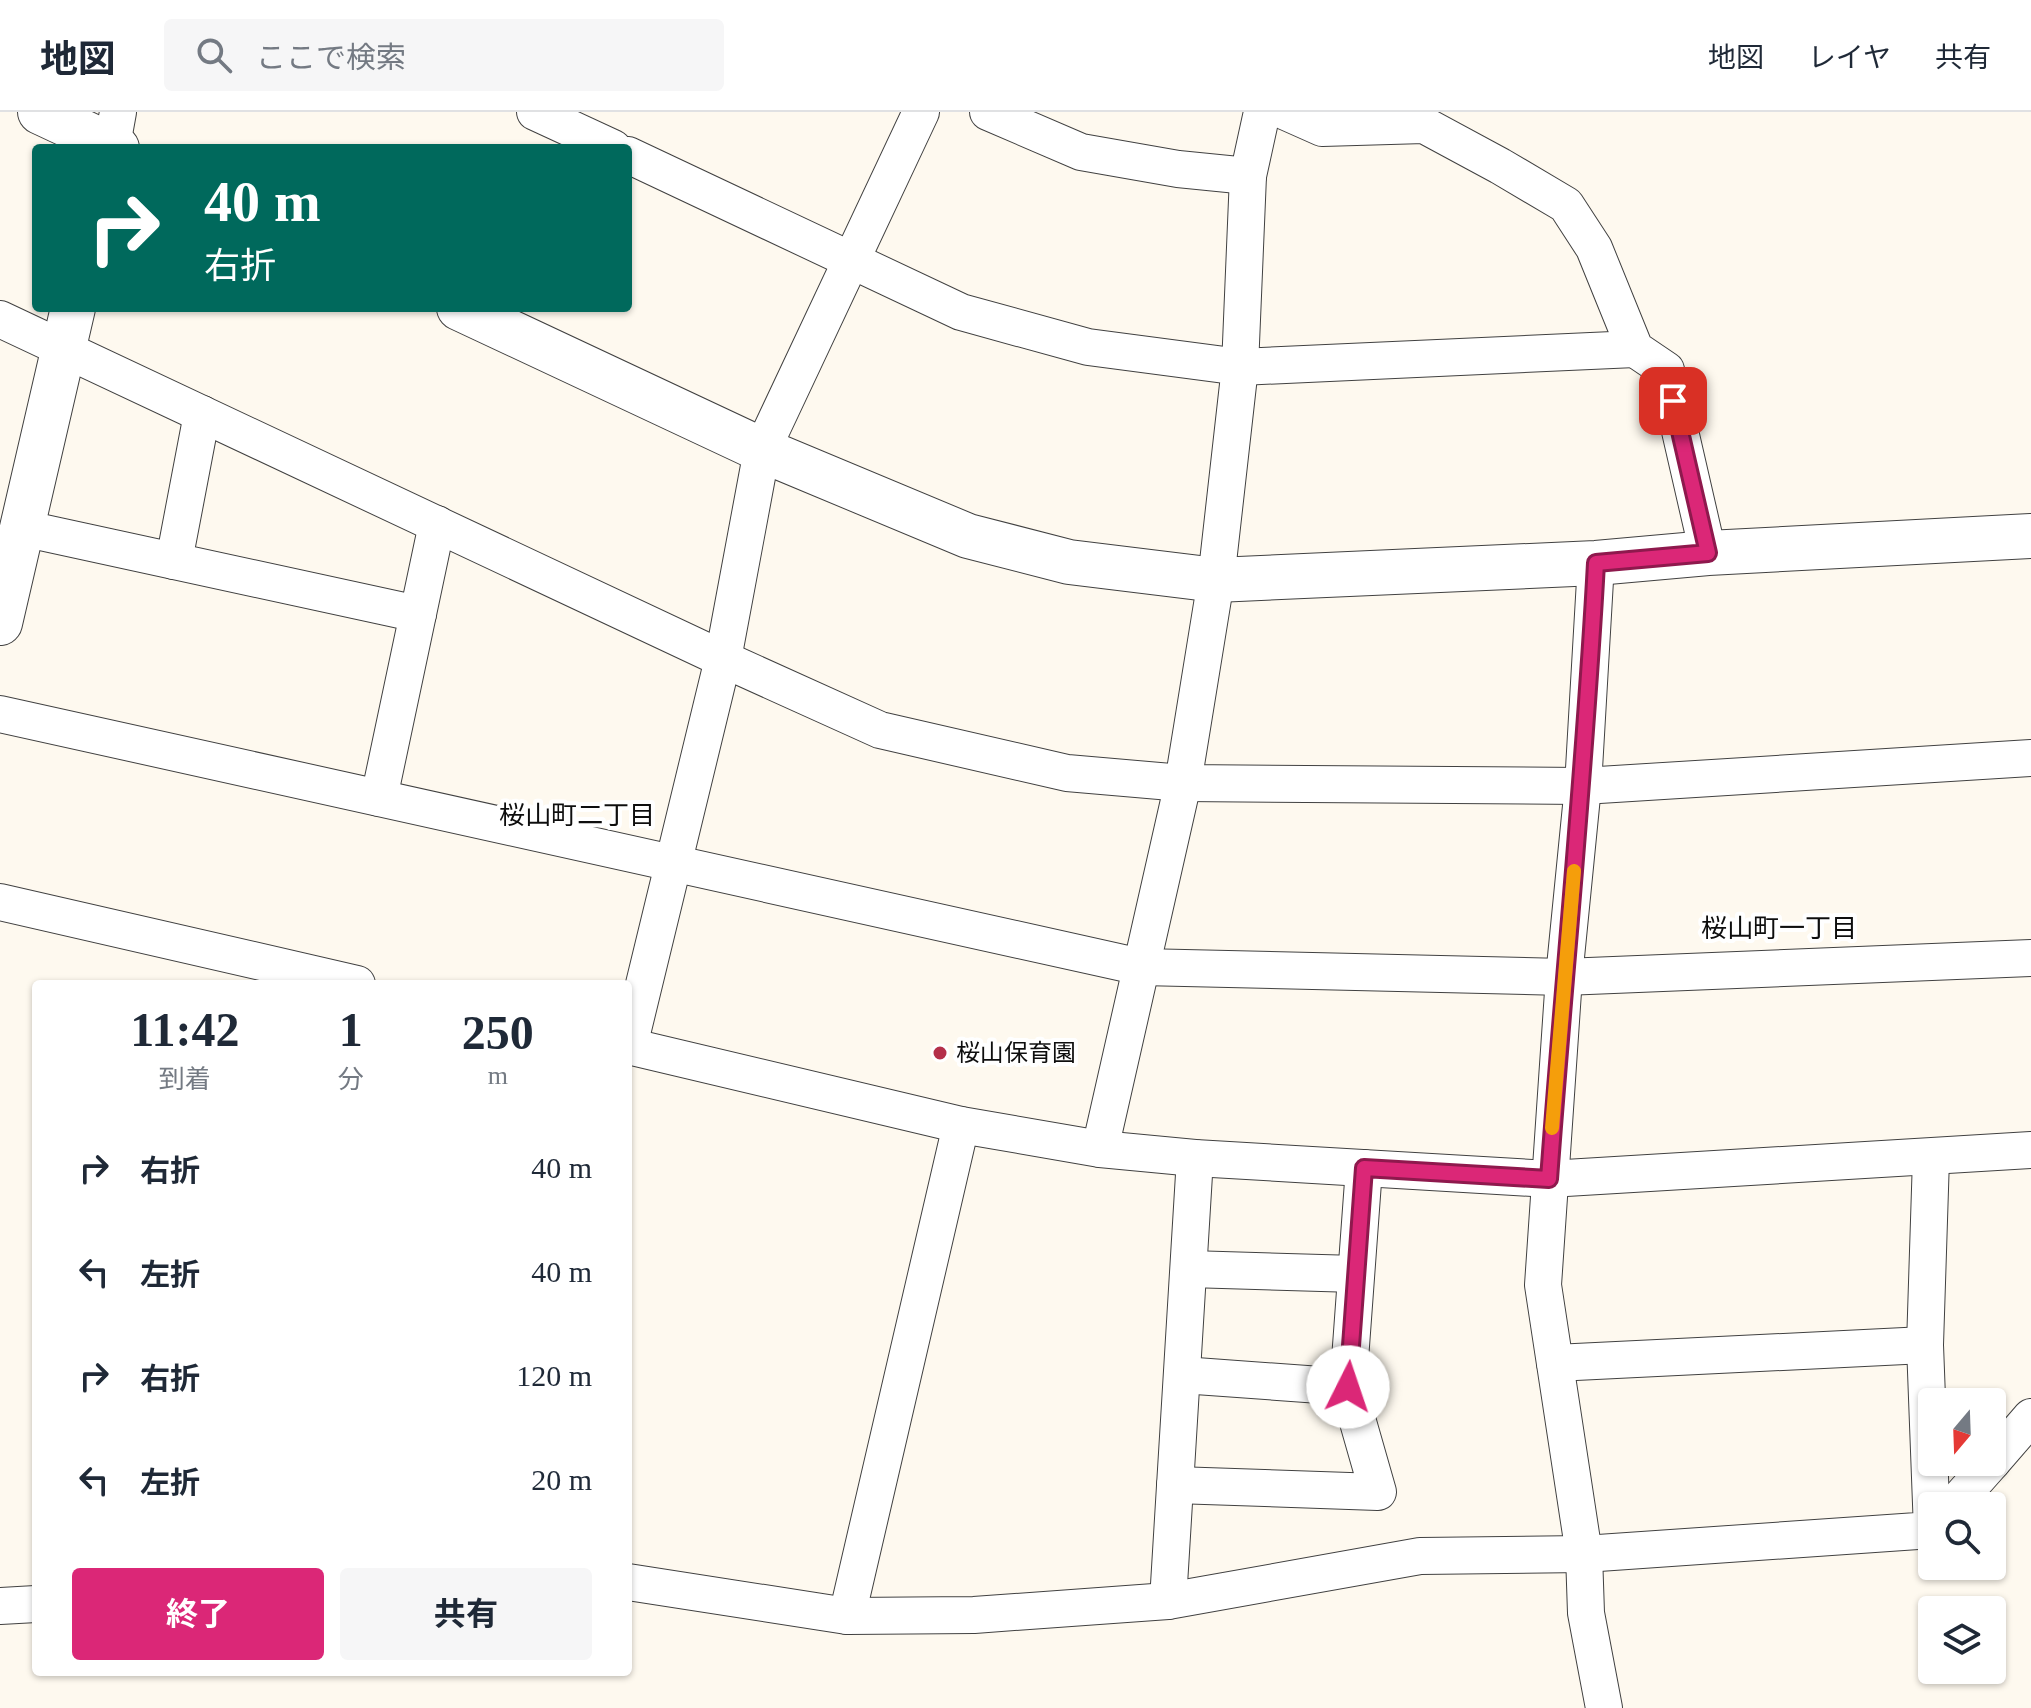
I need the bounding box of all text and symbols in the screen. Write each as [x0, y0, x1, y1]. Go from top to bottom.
search box [164, 19, 724, 91]
icon: search [192, 33, 236, 77]
text: 地図 [40, 38, 116, 80]
text: ここで検索 [256, 41, 406, 74]
text: 地図 [1708, 42, 1764, 73]
text: レイヤ [1808, 42, 1891, 73]
text: 共有 [1935, 42, 1991, 73]
text: 40 m [204, 171, 321, 233]
icon: right [72, 176, 176, 280]
text: 右折 [204, 246, 276, 286]
pin [1639, 367, 1707, 435]
icon: arrive [1651, 379, 1695, 423]
district label: 桜山町二丁目 [499, 801, 655, 830]
district label: 桜山町一丁目 [1701, 914, 1857, 943]
text: 11:42 [130, 1003, 240, 1056]
text: 1 [339, 1003, 363, 1056]
text: 250 [462, 1006, 534, 1059]
place label: 桜山保育園 [956, 1040, 1076, 1066]
marker: 桜山保育園 [931, 1044, 949, 1062]
text: m [488, 1061, 508, 1090]
text: 到着 [159, 1065, 211, 1094]
text: 分 [338, 1065, 364, 1094]
icon: right [72, 1146, 116, 1190]
text: 40 m [531, 1151, 592, 1184]
text: 右折 [140, 1154, 200, 1187]
icon: left [72, 1250, 116, 1294]
text: 40 m [531, 1255, 592, 1288]
text: 左折 [140, 1258, 200, 1291]
position arrow [1306, 1345, 1390, 1429]
icon: right [72, 1354, 116, 1398]
text: 120 m [516, 1359, 592, 1392]
text: 右折 [140, 1362, 200, 1395]
north arrow [1918, 1388, 2006, 1476]
map controls [1918, 1388, 2006, 1684]
icon: left [72, 1458, 116, 1502]
text: 20 m [531, 1463, 592, 1496]
text: 左折 [140, 1466, 200, 1499]
button: search [1918, 1492, 2006, 1580]
button: 終了 [72, 1568, 324, 1660]
button: 共有 [340, 1568, 592, 1660]
button: layers [1918, 1596, 2006, 1684]

